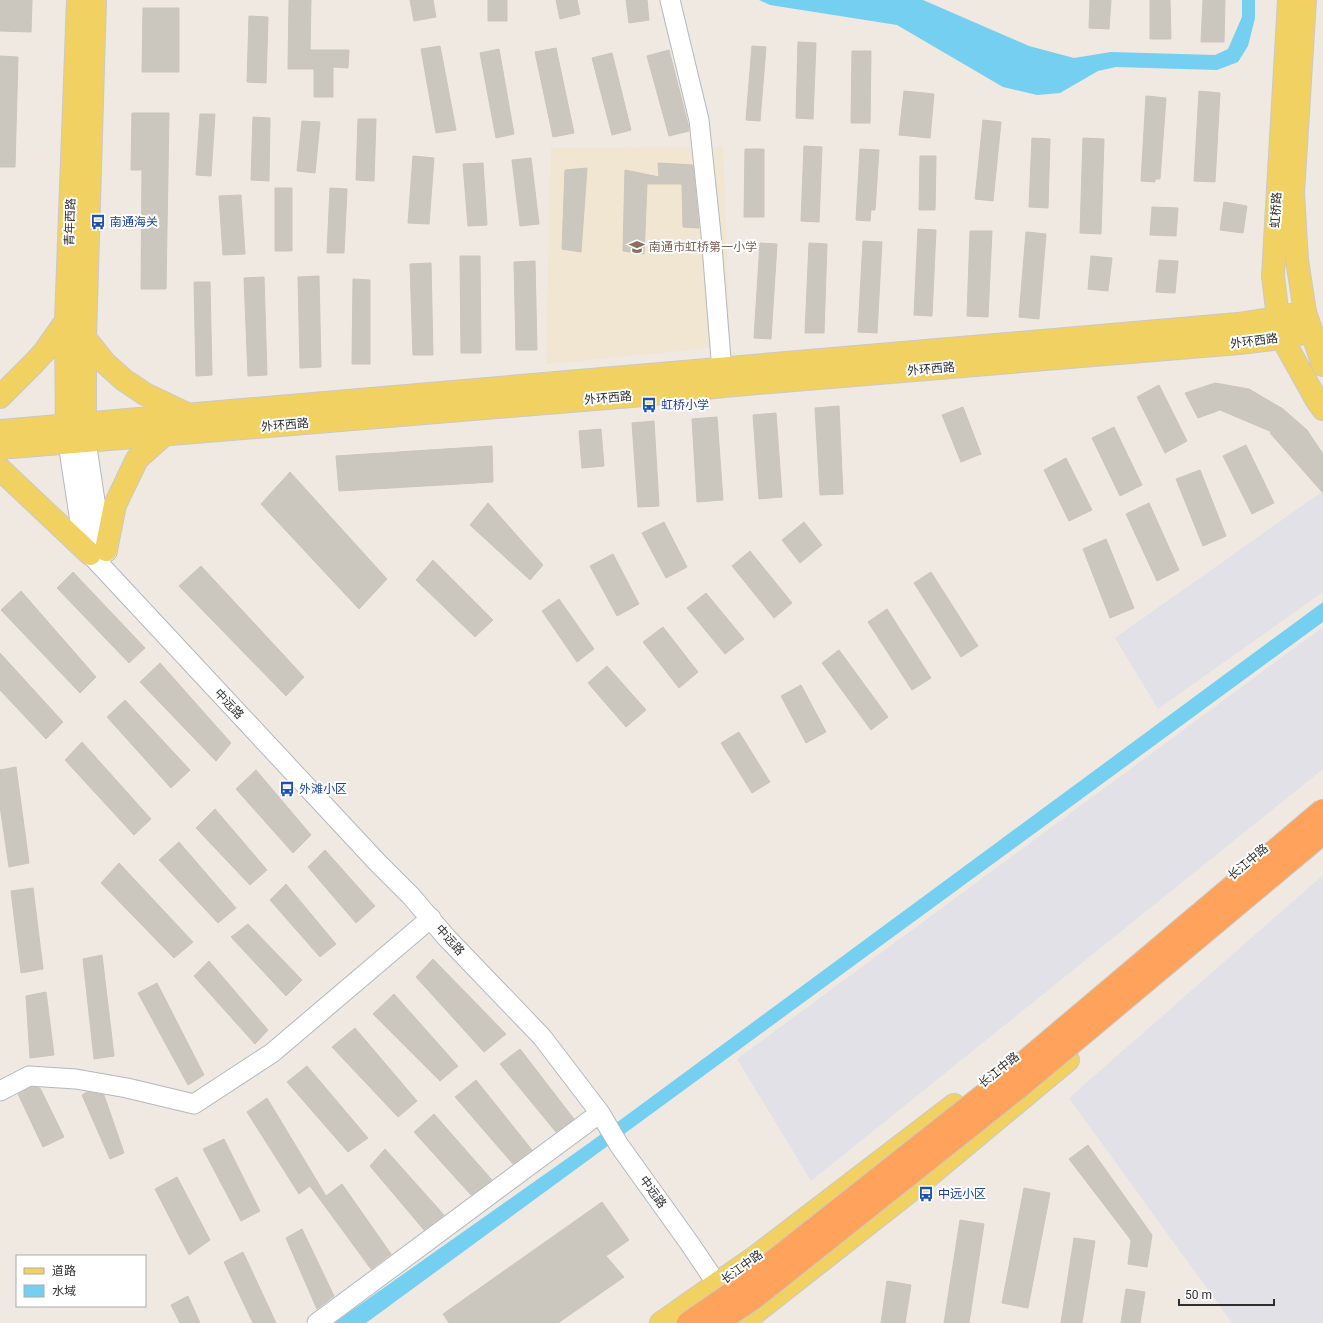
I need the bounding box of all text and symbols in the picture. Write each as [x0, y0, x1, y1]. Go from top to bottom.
street label: 虹桥路 [1268, 192, 1284, 228]
street label: 青年西路 [62, 198, 78, 246]
bus stop icon: 南通海关 [89, 213, 107, 231]
place label: 南通海关 [110, 215, 158, 229]
school or university icon: 南通市虹桥第一小学 [628, 238, 646, 256]
place label: 南通市虹桥第一小学 [649, 240, 757, 254]
street label: 外环西路 [1229, 331, 1279, 351]
street label: 外环西路 [906, 360, 956, 378]
street label: 外环西路 [583, 389, 633, 407]
bus stop icon: 虹桥小学 [640, 396, 658, 414]
place label: 虹桥小学 [661, 398, 709, 412]
street label: 外环西路 [260, 416, 310, 434]
street label: 中远路 [212, 686, 246, 722]
bus stop icon: 外滩小区 [278, 780, 296, 798]
place label: 外滩小区 [299, 782, 347, 796]
street label: 长江中路 [1225, 841, 1271, 883]
street label: 中远路 [433, 922, 467, 958]
street label: 长江中路 [976, 1049, 1022, 1091]
street label: 中远路 [637, 1173, 669, 1211]
bus stop icon: 中远小区 [917, 1185, 935, 1203]
place label: 中远小区 [938, 1187, 986, 1201]
street label: 长江中路 [718, 1247, 766, 1287]
legend [16, 1255, 146, 1307]
text: 道路 [52, 1264, 76, 1278]
scale bar [1179, 1281, 1274, 1307]
text: 水域 [52, 1284, 76, 1298]
text: 50 m [1185, 1288, 1212, 1302]

